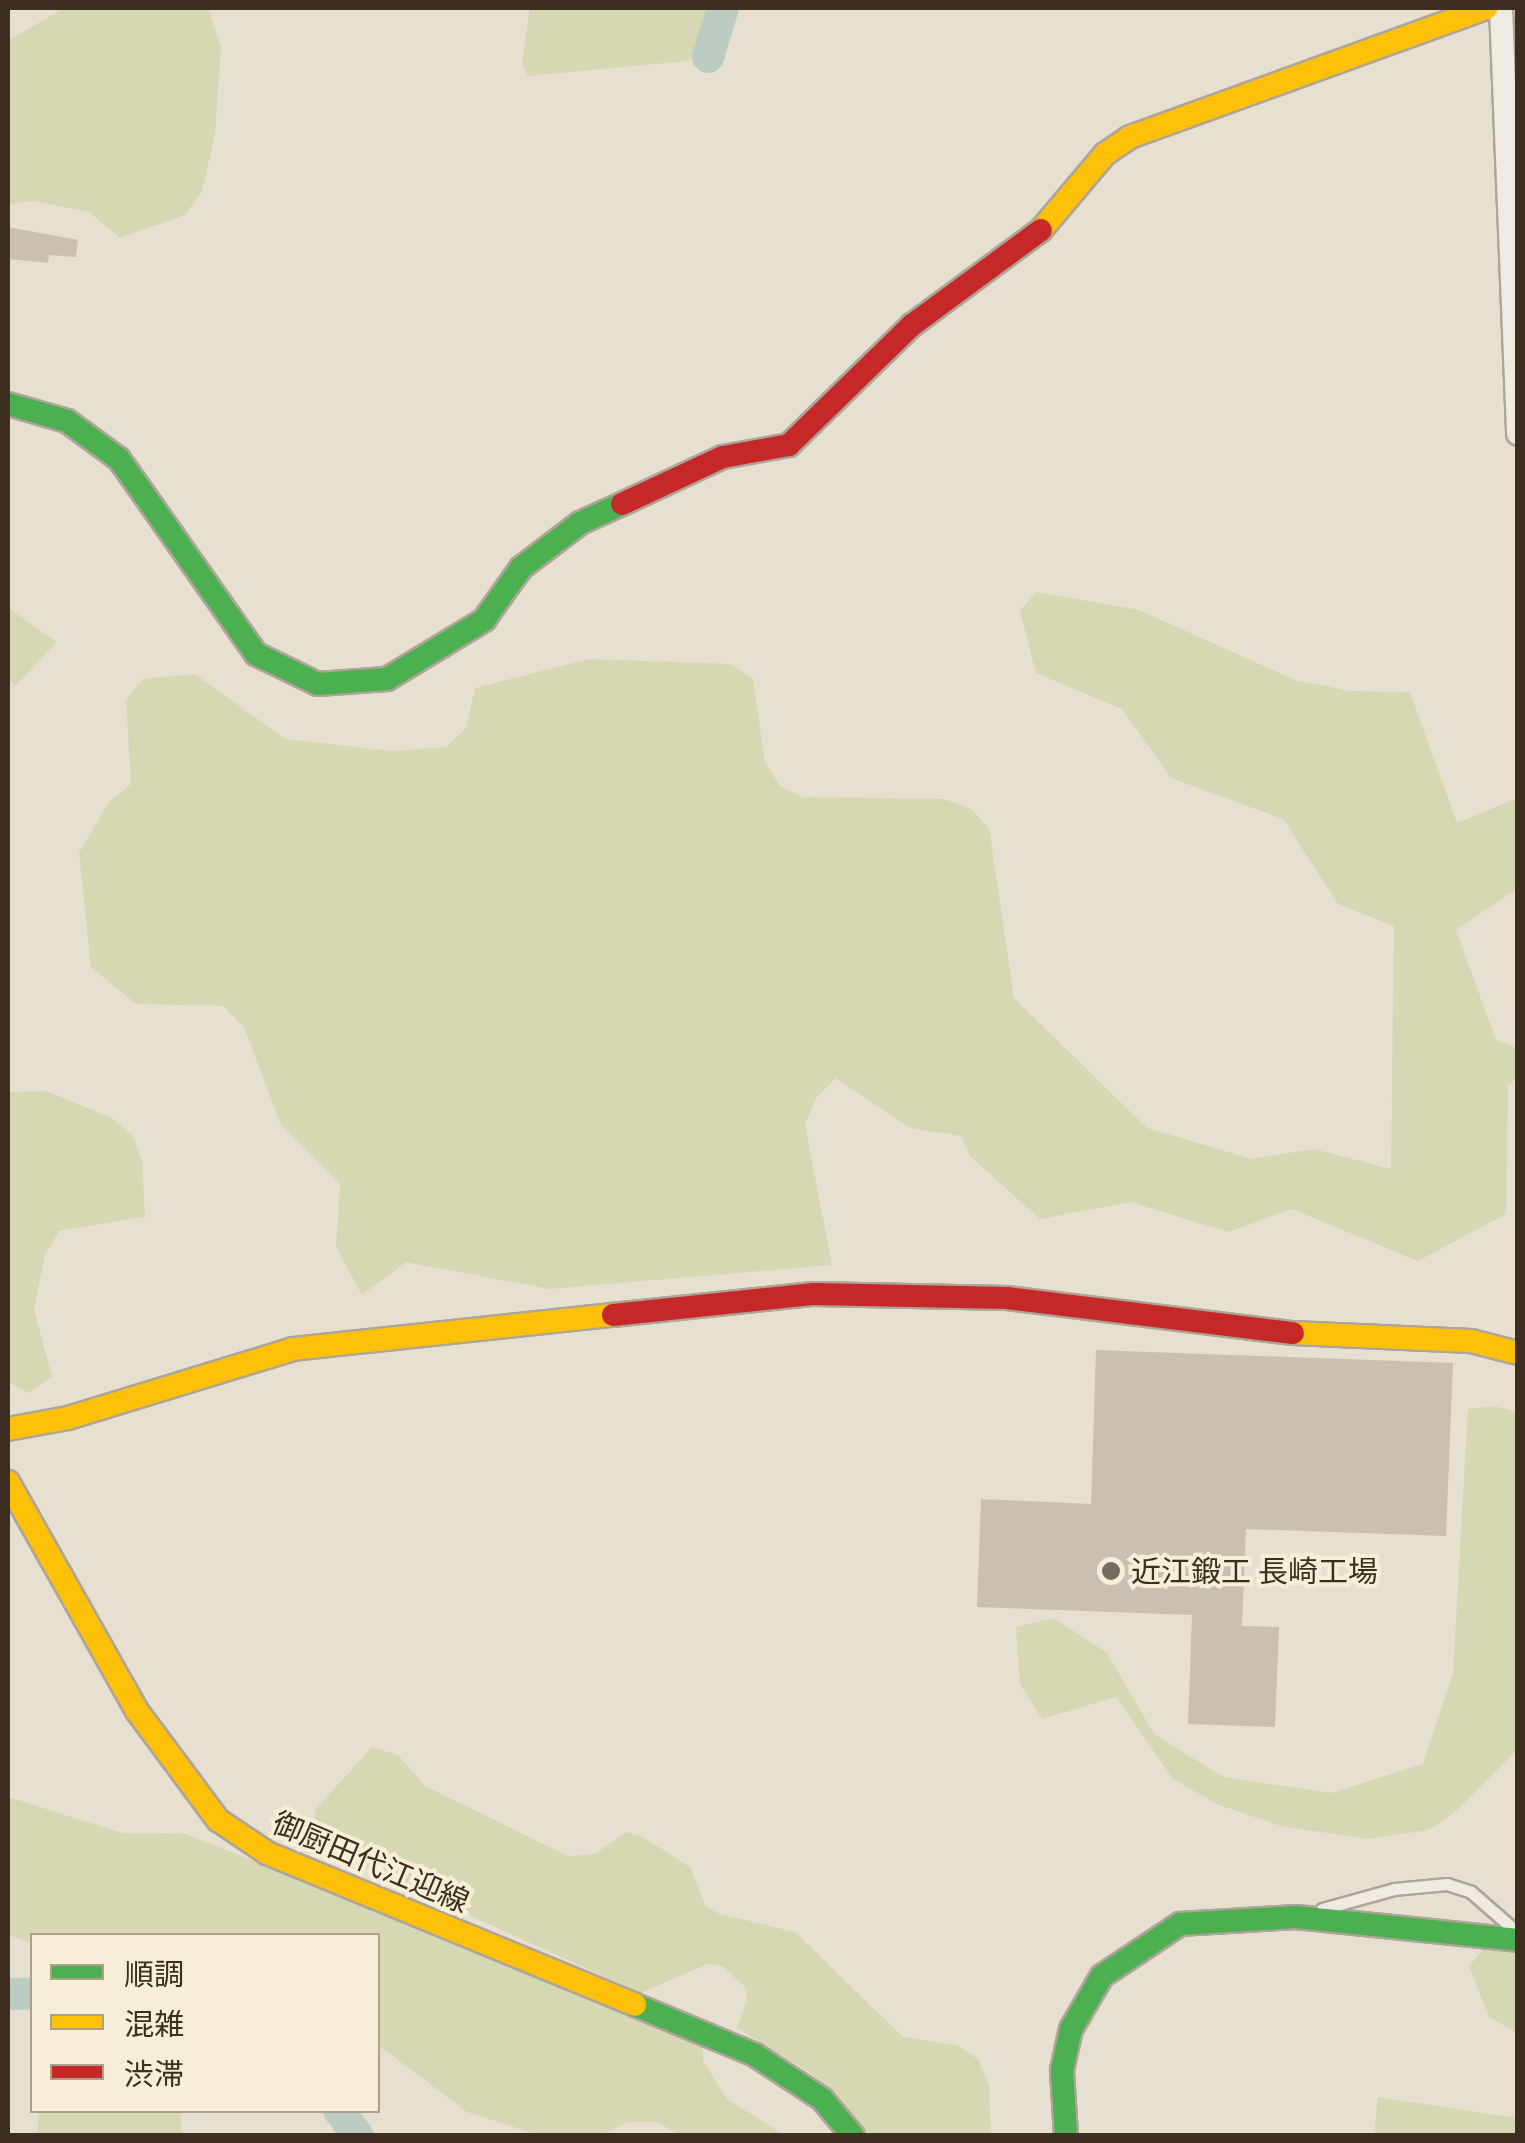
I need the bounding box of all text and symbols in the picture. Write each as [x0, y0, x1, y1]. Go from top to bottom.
place label: 近江鍛工 長崎工場 [1131, 1553, 1378, 1589]
marker: 近江鍛工 長崎工場 [1100, 1560, 1122, 1582]
street label: 御厨田代江迎線 [267, 1804, 475, 1920]
legend [30, 1933, 380, 2113]
text: 順調 [124, 1954, 184, 1993]
text: 混雑 [124, 2004, 184, 2043]
text: 渋滞 [124, 2054, 184, 2093]

